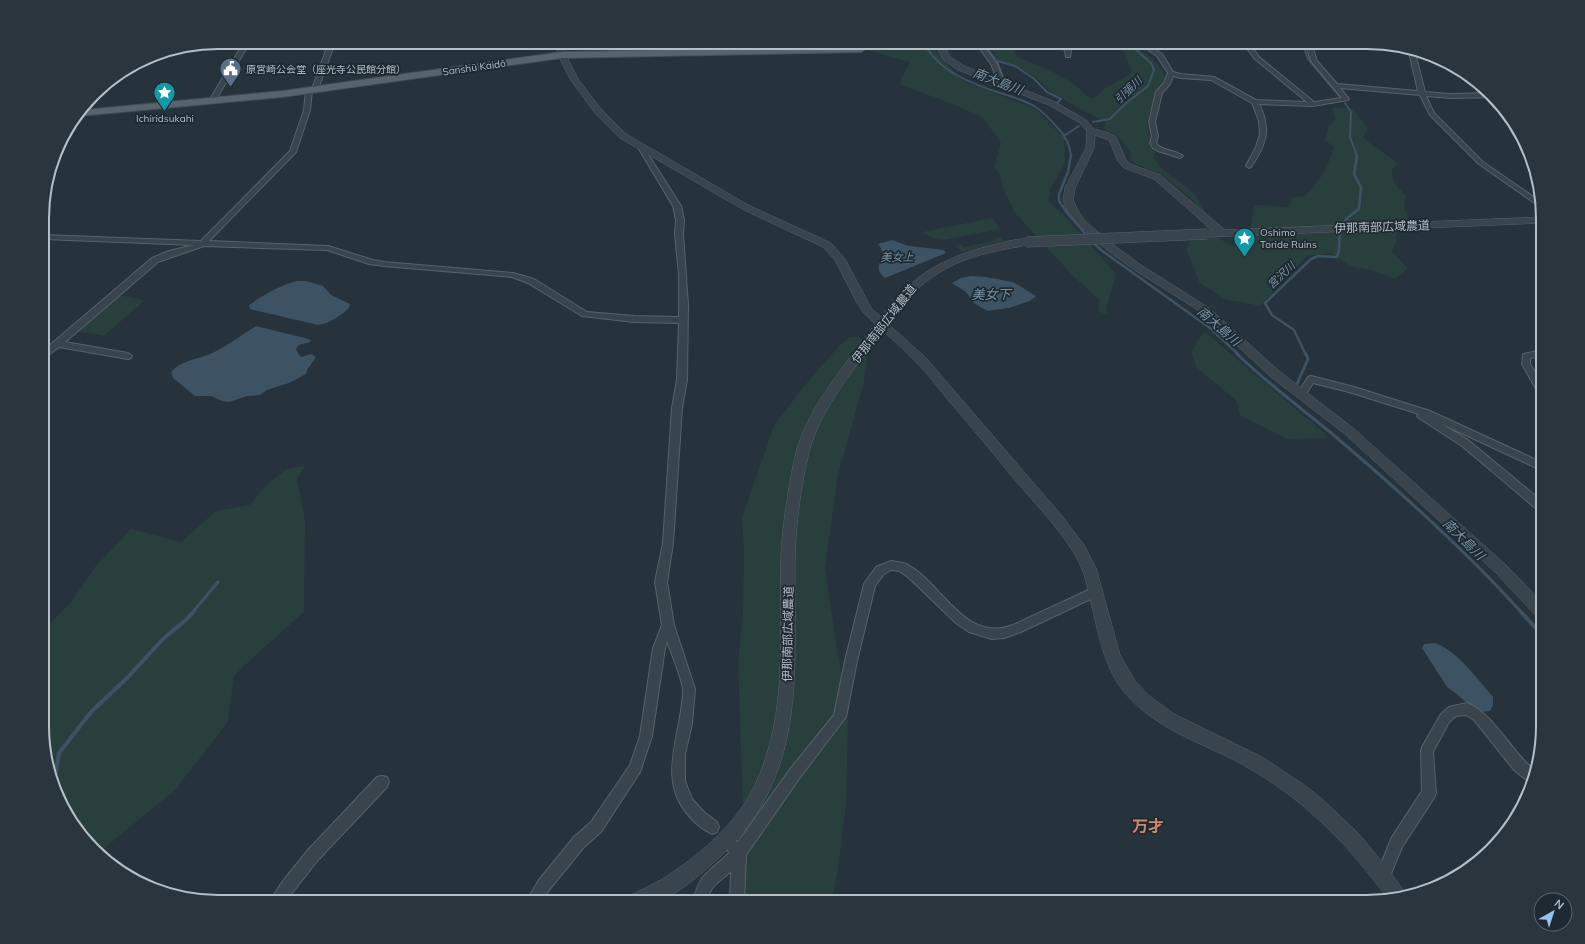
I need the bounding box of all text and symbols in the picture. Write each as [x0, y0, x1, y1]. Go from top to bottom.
public building icon: 原宮崎公会堂（座光寺公民館分館） [217, 56, 243, 89]
street label: Sanshū Kaidō [442, 57, 507, 78]
place label: 原宮崎公会堂（座光寺公民館分館） [246, 63, 406, 76]
water label: 南大島川 [971, 64, 1027, 99]
water label: 引張川 [1111, 73, 1145, 106]
place icon: Ichiridsukahi [152, 79, 178, 112]
place label: Ichiridsukahi [136, 112, 194, 125]
street label: 伊那南部広域農道 [1334, 217, 1430, 236]
place icon: Oshimo Toride Ruins [1231, 225, 1257, 258]
place label: Oshimo Toride Ruins [1260, 226, 1317, 251]
water label: 美女上 [881, 250, 914, 264]
water label: 宮沢川 [1264, 258, 1299, 291]
street label: 伊那南部広域農道 [848, 281, 919, 366]
water label: 美女下 [971, 286, 1012, 302]
water label: 南大島川 [1194, 303, 1245, 350]
water label: 南大島川 [1440, 515, 1489, 564]
street label: 伊那南部広域農道 [779, 586, 796, 682]
district label: 万才 [1132, 816, 1164, 836]
north arrow [1533, 892, 1573, 932]
text: N [1552, 896, 1567, 912]

